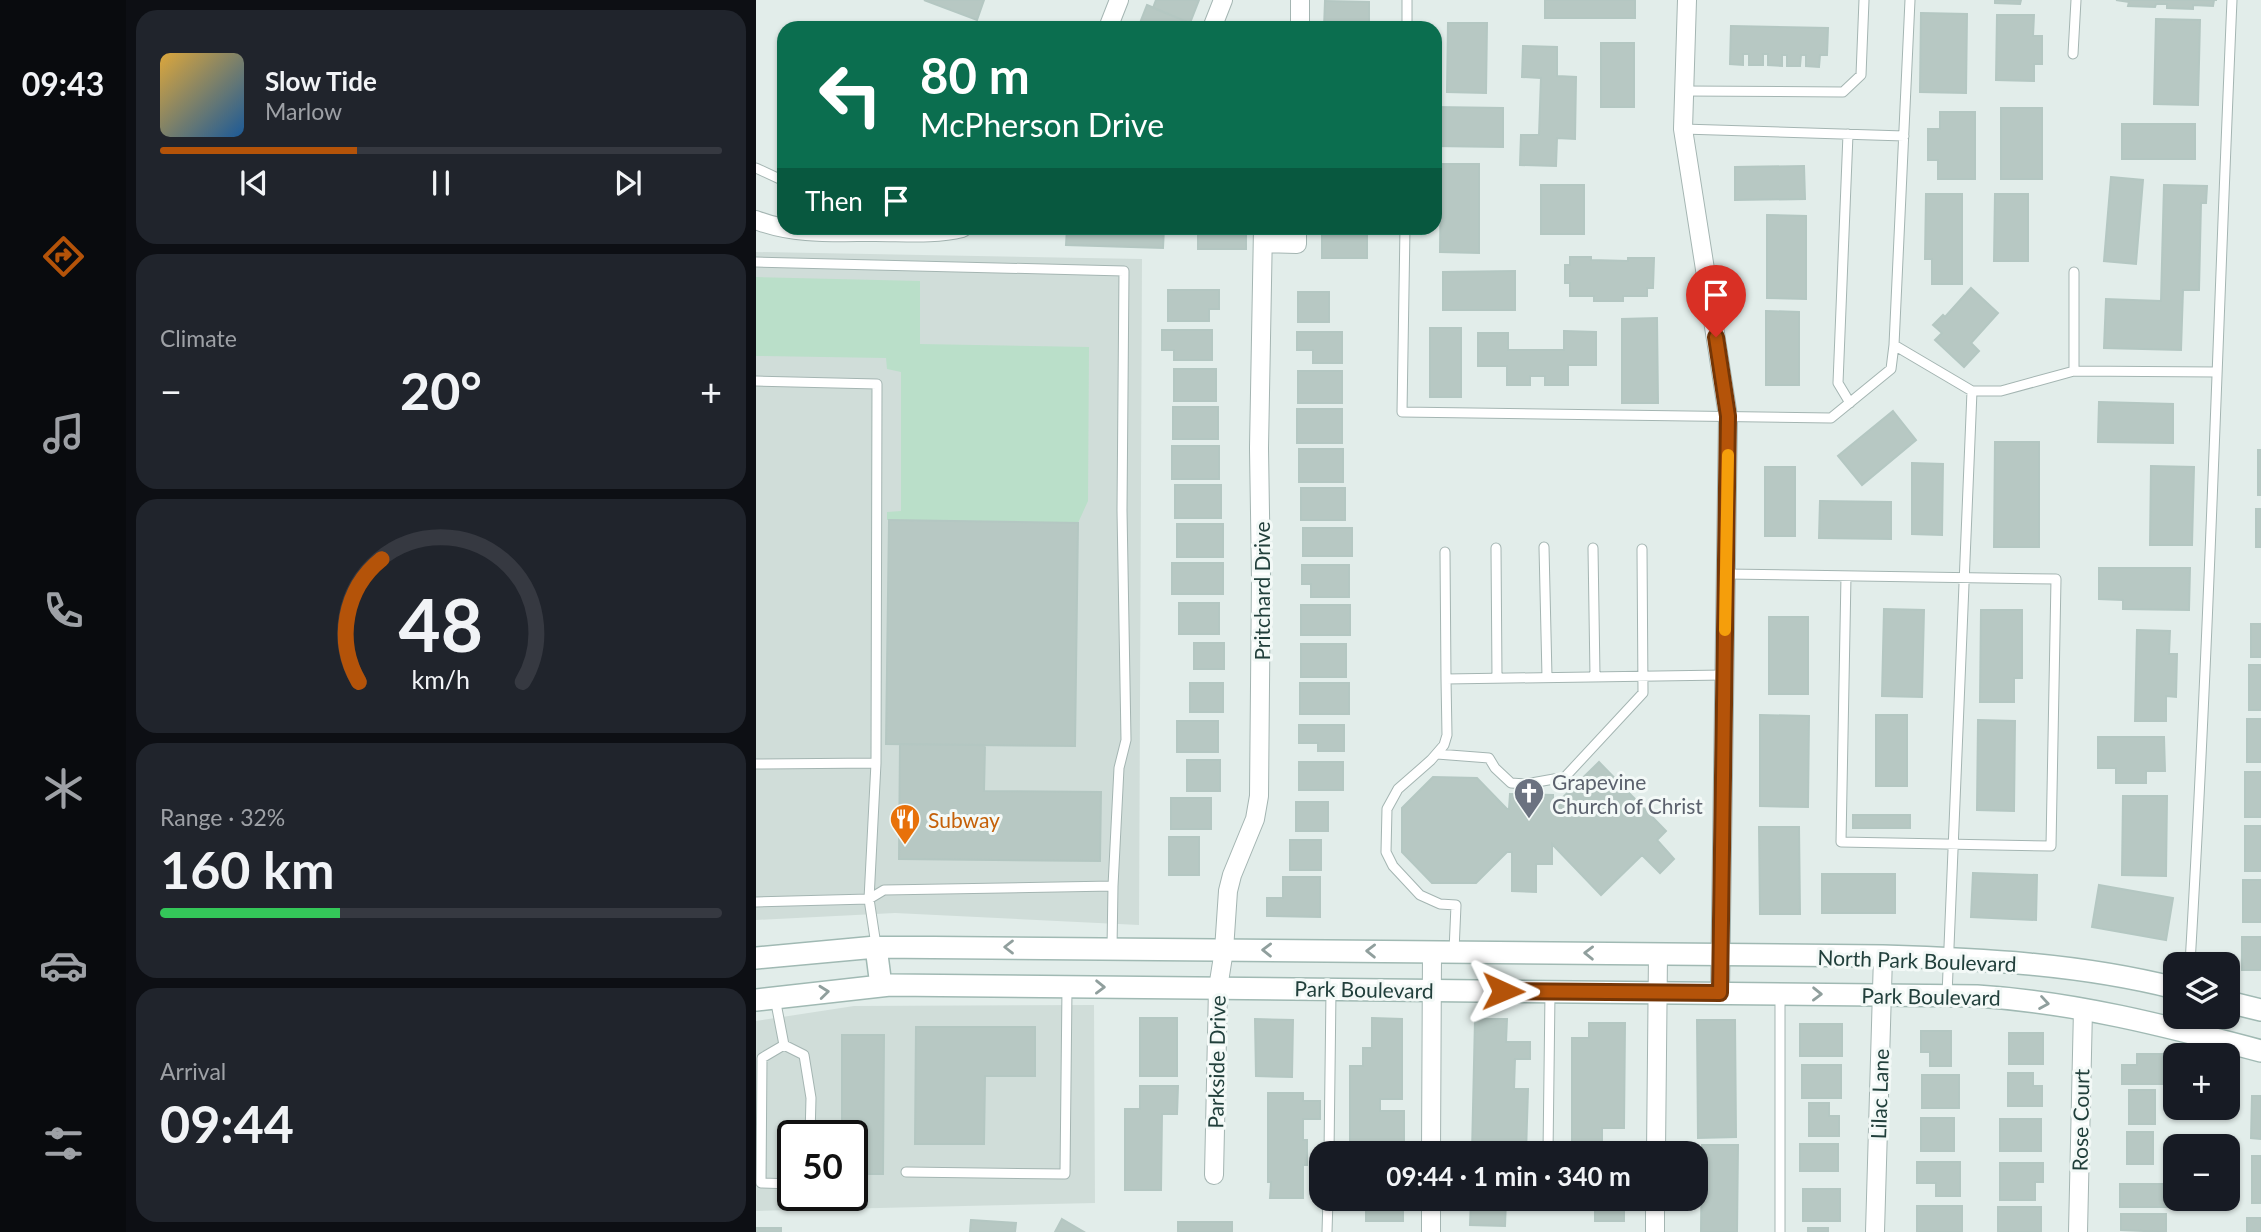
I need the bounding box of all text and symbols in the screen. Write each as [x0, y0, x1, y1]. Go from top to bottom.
text: 80 m [920, 46, 1030, 104]
icon: left [805, 49, 896, 140]
text: 09:43 [22, 64, 104, 103]
text: Slow Tide [265, 65, 377, 97]
text: Marlow [265, 97, 342, 125]
text: McPherson Drive [920, 105, 1164, 144]
icon: previous [235, 164, 273, 202]
icon: pause [422, 164, 460, 202]
icon: next [609, 164, 647, 202]
icon: arrive [877, 182, 915, 220]
text: Then [805, 185, 863, 217]
icon: directions [39, 232, 88, 281]
pin [1686, 265, 1746, 337]
icon: arrive [1697, 276, 1735, 314]
text: Climate [160, 324, 237, 352]
text: 20° [400, 359, 482, 421]
text: − [160, 368, 182, 414]
text: + [700, 368, 722, 414]
icon: music [39, 409, 88, 458]
street label: Pritchard Drive [1249, 521, 1274, 661]
text: 48 [399, 580, 483, 668]
icon: phone [39, 586, 88, 635]
text: km/h [412, 664, 470, 694]
icon: climate [39, 764, 88, 813]
place label: Grapevine Church of Christ [1552, 769, 1703, 818]
church icon: Grapevine Church of Christ [1512, 776, 1546, 820]
restaurant icon: Subway [888, 802, 922, 846]
text: Range · 32% [160, 803, 285, 831]
place label: Subway [928, 807, 1000, 832]
text: 160 km [160, 838, 334, 900]
one-way arrow [1003, 939, 1013, 955]
icon: car [39, 941, 88, 990]
one-way arrow [1261, 942, 1272, 958]
one-way arrow [1365, 943, 1376, 959]
street label: North Park Boulevard [1817, 944, 2017, 976]
one-way arrow [1584, 945, 1594, 961]
map controls [2163, 952, 2240, 1211]
button: layers [2163, 952, 2240, 1029]
position arrow [1466, 954, 1540, 1028]
street label: Park Boulevard [1294, 975, 1434, 1003]
one-way arrow [1095, 979, 1106, 995]
street label: Park Boulevard [1861, 982, 2001, 1010]
one-way arrow [818, 985, 830, 1000]
one-way arrow [1813, 986, 1823, 1002]
street label: Parkside Drive [1202, 995, 1230, 1129]
one-way arrow [2039, 995, 2050, 1010]
button: + [2163, 1043, 2240, 1120]
street label: Lilac Lane [1865, 1048, 1893, 1140]
text: Arrival [160, 1057, 226, 1085]
street label: Rose Court [2067, 1068, 2093, 1171]
text: 09:44 [160, 1092, 294, 1154]
icon: filters [39, 1119, 88, 1168]
speed limit sign: 50 [777, 1120, 868, 1211]
button: − [2163, 1134, 2240, 1211]
text: 09:44 · 1 min · 340 m [1386, 1160, 1631, 1192]

